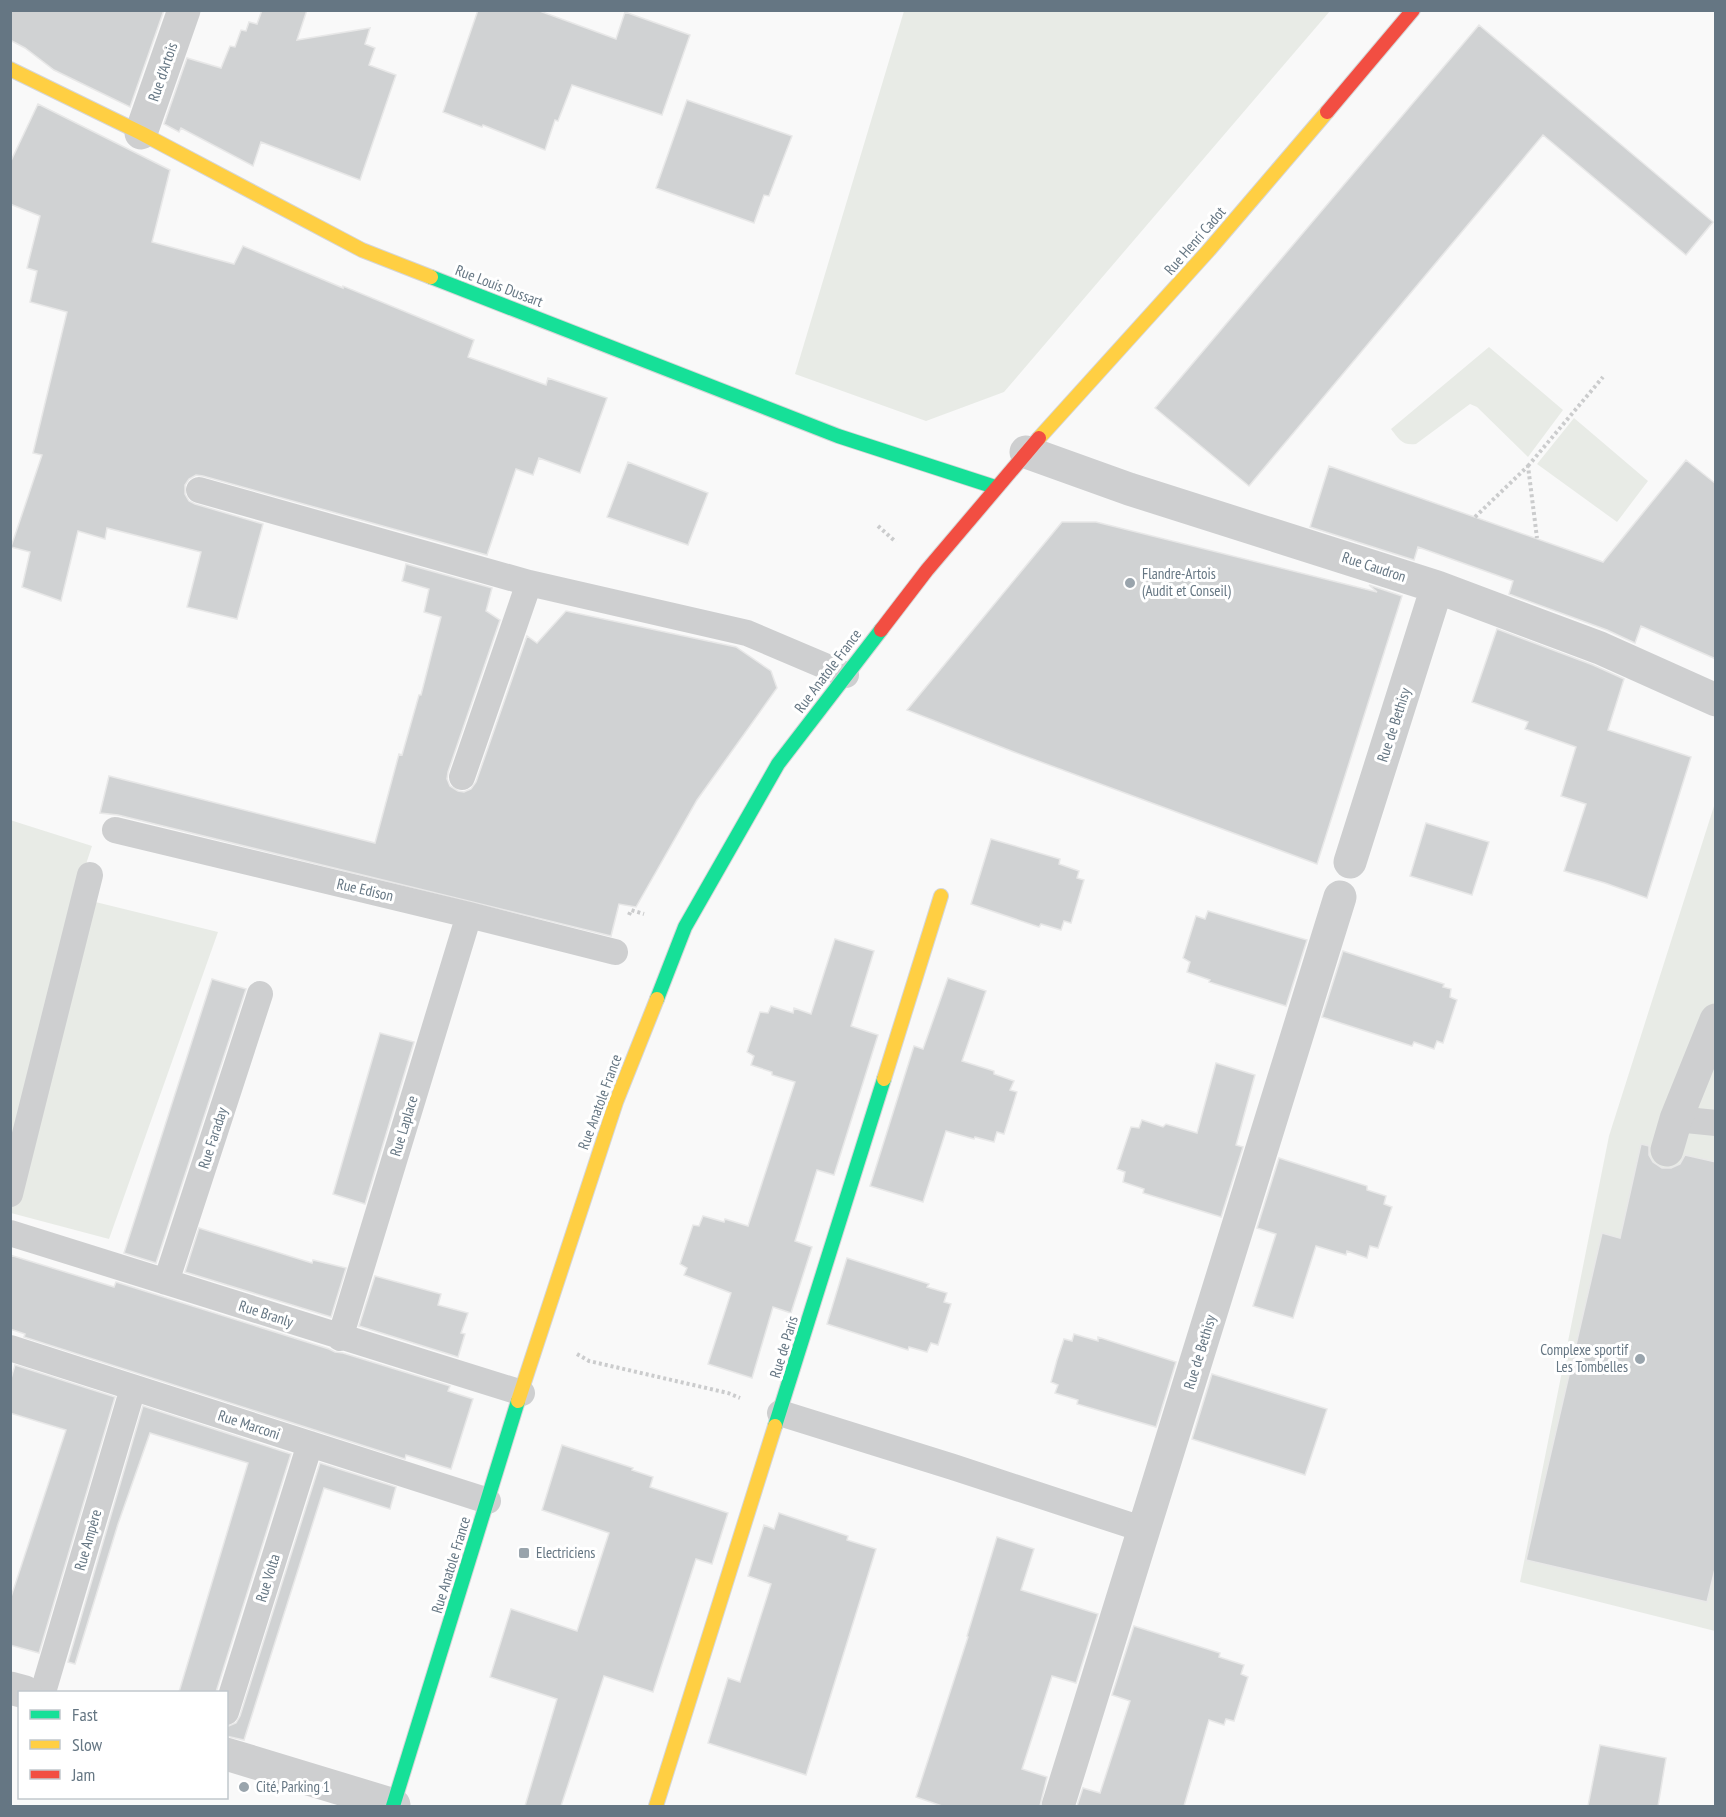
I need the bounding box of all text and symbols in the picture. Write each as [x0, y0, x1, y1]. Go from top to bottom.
street label: Rue d'Artois [144, 40, 181, 104]
street label: Rue Henri Cadot [1160, 203, 1229, 279]
street label: Rue Louis Dussart [453, 260, 546, 311]
street label: Rue Caudron [1340, 547, 1408, 586]
place label: Flandre-Artois (Audit et Conseil) [1142, 564, 1231, 600]
marker: Flandre-Artois (Audit et Conseil) [1123, 576, 1137, 590]
street label: Rue Anatole France [790, 625, 865, 716]
street label: Rue de Bethisy [1373, 685, 1415, 764]
street label: Rue Edison [335, 874, 395, 905]
street label: Rue Anatole France [574, 1052, 626, 1152]
street label: Rue Laplace [385, 1093, 422, 1158]
street label: Rue Faraday [194, 1104, 231, 1171]
street label: Rue Branly [237, 1296, 296, 1331]
street label: Rue de Bethisy [1179, 1312, 1220, 1391]
street label: Rue de Paris [765, 1314, 802, 1380]
place label: Complexe sportif Les Tombelles [1540, 1340, 1629, 1376]
marker: Complexe sportif Les Tombelles [1633, 1352, 1647, 1366]
street label: Rue Marconi [216, 1406, 283, 1443]
street label: Rue Ampère [70, 1507, 105, 1573]
street label: Rue Anatole France [427, 1514, 474, 1615]
place label: Electriciens [536, 1543, 595, 1562]
marker: Electriciens [517, 1546, 531, 1560]
street label: Rue Volta [251, 1552, 284, 1604]
legend [18, 1691, 228, 1799]
text: Fast [72, 1703, 98, 1726]
text: Slow [72, 1733, 103, 1756]
text: Jam [71, 1763, 95, 1786]
place label: Cité, Parking 1 [256, 1777, 330, 1796]
marker: Cité, Parking 1 [237, 1780, 251, 1794]

